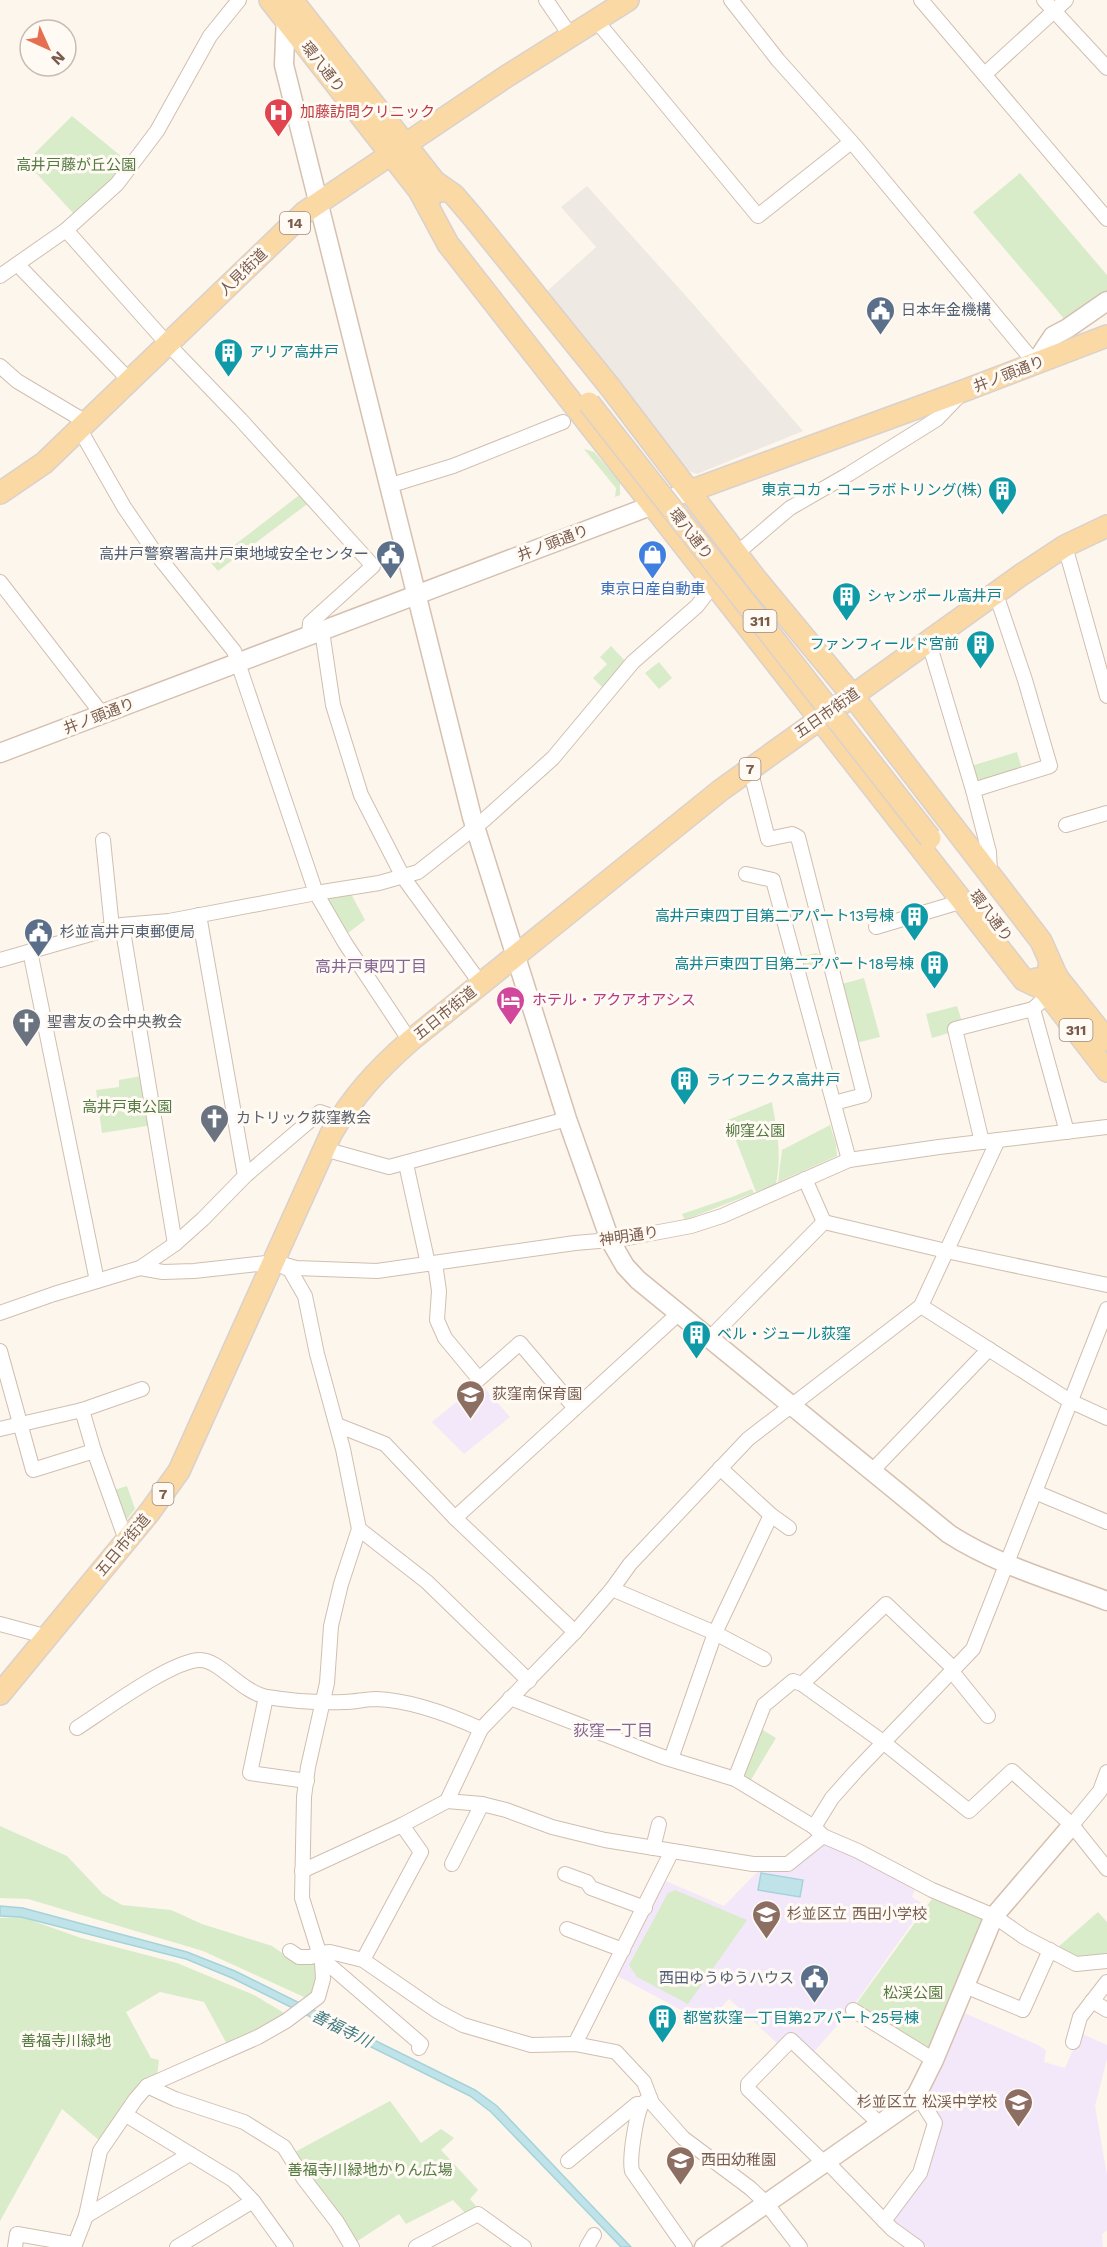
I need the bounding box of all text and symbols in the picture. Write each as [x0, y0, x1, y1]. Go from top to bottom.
north arrow [18, 18, 78, 78]
street label: 環八通り [297, 38, 349, 96]
text: N [47, 47, 69, 69]
hospital icon: 加藤訪問クリニック [263, 96, 295, 138]
place label: 加藤訪問クリニック [300, 103, 435, 121]
park label: 高井戸藤が丘公園 [16, 156, 136, 174]
road number: 14 [280, 212, 310, 234]
street label: 人見街道 [215, 245, 271, 299]
public building icon: 日本年金機構 [864, 294, 896, 336]
place label: 日本年金機構 [901, 301, 991, 319]
building icon: アリア高井戸 [212, 336, 244, 378]
place label: アリア高井戸 [249, 343, 339, 361]
street label: 井ノ頭通り [971, 352, 1047, 396]
building icon: 東京コカ・コーラボトリング(株) [987, 474, 1019, 516]
place label: 東京コカ・コーラボトリング(株) [761, 481, 982, 499]
street label: 環八通り [665, 505, 717, 563]
street label: 井ノ頭通り [515, 521, 591, 565]
public building icon: 高井戸警察署高井戸東地域安全センター [374, 538, 406, 580]
shop icon: 東京日産自動車 [637, 538, 669, 580]
place label: 高井戸警察署高井戸東地域安全センター [99, 545, 369, 563]
place label: 東京日産自動車 [600, 580, 706, 598]
building icon: シャンポール高井戸 [830, 580, 862, 622]
place label: シャンポール高井戸 [867, 587, 1002, 605]
road number: 311 [744, 610, 777, 632]
building icon: ファンフィールド宮前 [964, 628, 996, 670]
place label: ファンフィールド宮前 [810, 635, 959, 653]
street label: 五日市街道 [791, 684, 863, 742]
street label: 井ノ頭通り [61, 694, 137, 738]
road number: 7 [740, 758, 760, 780]
street label: 環八通り [966, 887, 1016, 945]
building icon: 高井戸東四丁目第二アパート13号棟 [899, 900, 931, 942]
place label: 高井戸東四丁目第二アパート13号棟 [655, 907, 894, 925]
public building icon: 杉並高井戸東郵便局 [23, 916, 55, 958]
place label: 杉並高井戸東郵便局 [60, 923, 195, 941]
building icon: 高井戸東四丁目第二アパート18号棟 [919, 948, 951, 990]
place label: 高井戸東四丁目第二アパート18号棟 [674, 955, 914, 973]
district label: 高井戸東四丁目 [315, 957, 427, 976]
street label: 五日市街道 [410, 982, 480, 1044]
hotel icon: ホテル・アクアオアシス [495, 984, 527, 1026]
place label: ホテル・アクアオアシス [532, 991, 696, 1009]
church icon: 聖書友の会中央教会 [10, 1006, 42, 1048]
place label: 聖書友の会中央教会 [47, 1013, 182, 1031]
road number: 311 [1060, 1019, 1092, 1041]
building icon: ライフニクス高井戸 [669, 1064, 701, 1106]
place label: ライフニクス高井戸 [706, 1071, 841, 1089]
park label: 高井戸東公園 [82, 1098, 172, 1116]
church icon: カトリック荻窪教会 [199, 1102, 231, 1144]
place label: カトリック荻窪教会 [236, 1109, 371, 1127]
park label: 柳窪公園 [725, 1122, 785, 1140]
street label: 神明通り [598, 1223, 660, 1249]
building icon: ベル・ジュール荻窪 [680, 1318, 712, 1360]
place label: ベル・ジュール荻窪 [717, 1325, 851, 1343]
school or university icon: 荻窪南保育園 [455, 1378, 487, 1420]
place label: 荻窪南保育園 [492, 1385, 582, 1403]
road number: 7 [152, 1483, 174, 1505]
street label: 五日市街道 [92, 1510, 154, 1580]
district label: 荻窪一丁目 [573, 1721, 653, 1740]
school or university icon: 杉並区立 西田小学校 [750, 1898, 782, 1940]
place label: 杉並区立 西田小学校 [787, 1905, 927, 1923]
public building icon: 西田ゆうゆうハウス [799, 1962, 831, 2004]
place label: 西田ゆうゆうハウス [659, 1969, 794, 1987]
park label: 松渓公園 [883, 1984, 943, 2002]
building icon: 都営荻窪一丁目第2アパート25号棟 [646, 2002, 678, 2044]
water label: 善福寺川 [309, 2006, 376, 2052]
place label: 都営荻窪一丁目第2アパート25号棟 [683, 2009, 919, 2027]
park label: 善福寺川緑地 [21, 2032, 111, 2050]
school or university icon: 杉並区立 松渓中学校 [1002, 2086, 1034, 2128]
place label: 杉並区立 松渓中学校 [857, 2093, 997, 2111]
school or university icon: 西田幼稚園 [664, 2144, 696, 2186]
place label: 西田幼稚園 [701, 2151, 776, 2169]
park label: 善福寺川緑地かりん広場 [287, 2161, 453, 2179]

